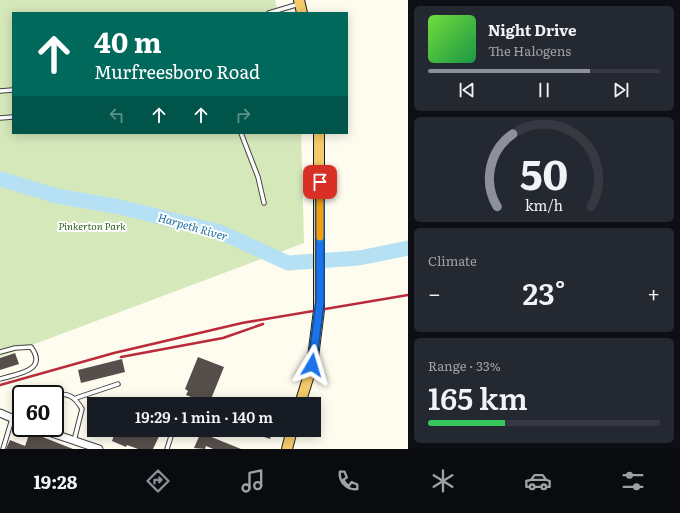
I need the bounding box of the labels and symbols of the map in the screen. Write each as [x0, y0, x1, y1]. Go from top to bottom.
pin [303, 165, 337, 199]
water label: Harpeth River [156, 208, 230, 244]
park label: Pinkerton Park [58, 218, 126, 233]
position arrow [291, 344, 333, 386]
speed limit sign: 60 [12, 385, 64, 437]

